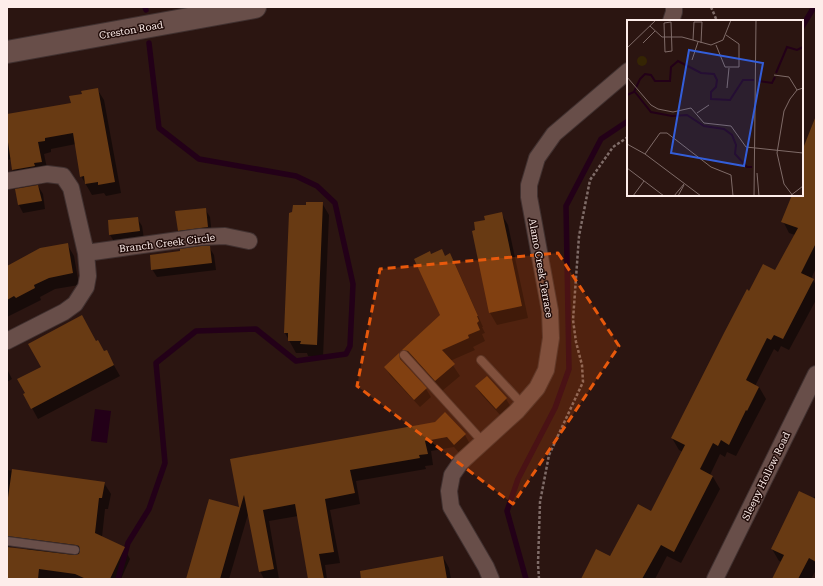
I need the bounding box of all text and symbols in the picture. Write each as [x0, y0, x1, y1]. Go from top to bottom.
street label: Creston Road [98, 19, 164, 41]
inset map [627, 20, 803, 196]
street label: Alamo Creek Terrace [527, 218, 555, 319]
street label: Branch Creek Circle [118, 232, 216, 254]
street label: Sleepy Hollow Road [740, 429, 792, 522]

